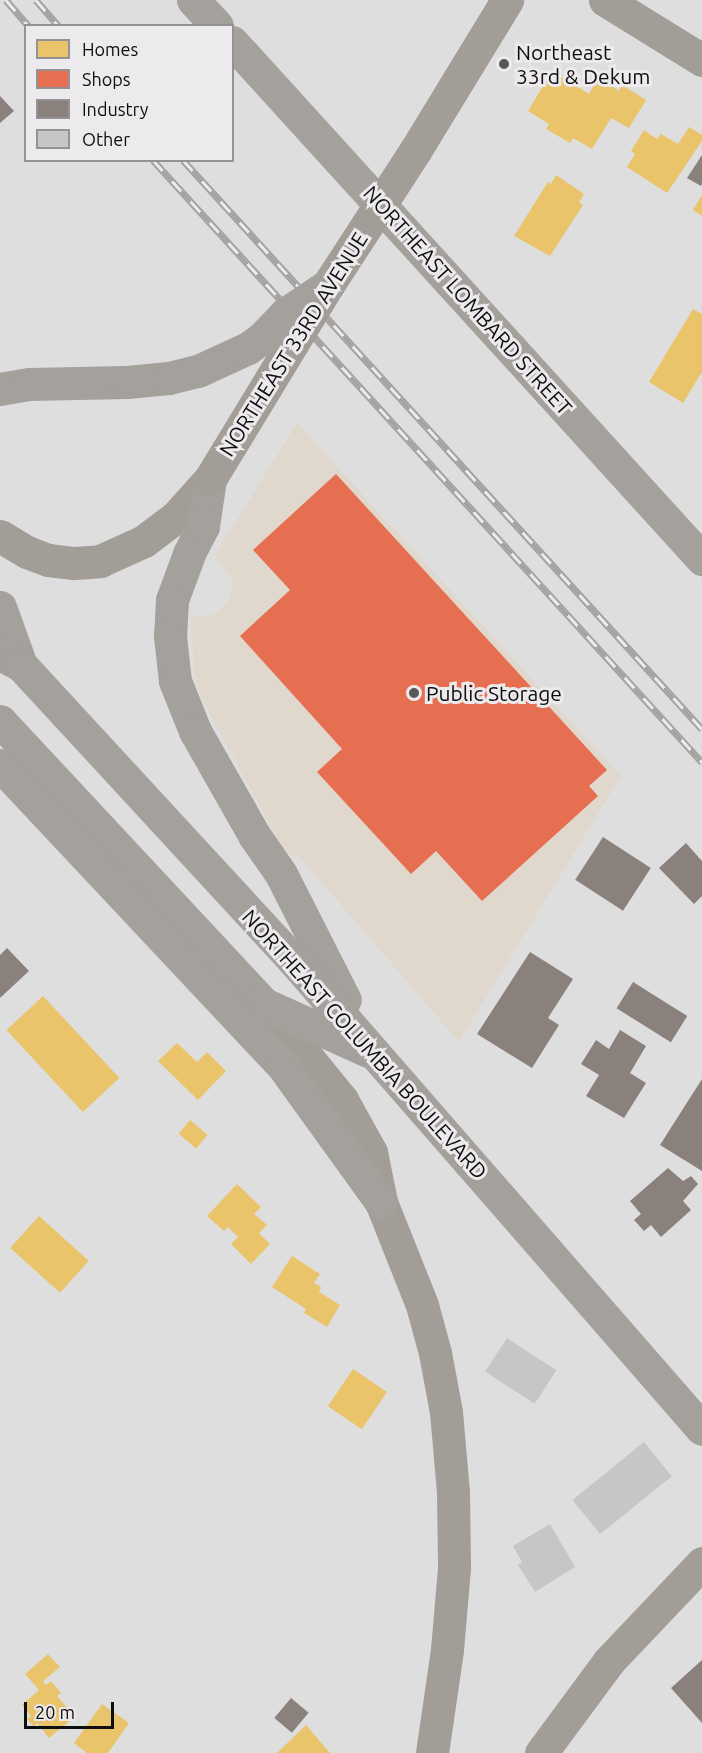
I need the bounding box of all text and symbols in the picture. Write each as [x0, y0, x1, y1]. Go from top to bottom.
legend [24, 24, 234, 162]
text: Homes [82, 39, 138, 59]
place label: Northeast 33rd & Dekum [516, 39, 650, 89]
marker: Northeast 33rd & Dekum [497, 57, 511, 71]
text: Shops [82, 69, 131, 89]
text: Industry [82, 99, 148, 119]
text: Other [82, 129, 130, 149]
street label: NORTHEAST LOMBARD STREET [358, 180, 578, 420]
street label: NORTHEAST 33RD AVENUE [214, 227, 372, 461]
place label: Public Storage [426, 680, 562, 706]
marker: Public Storage [407, 686, 421, 700]
street label: NORTHEAST COLUMBIA BOULEVARD [237, 904, 493, 1184]
scale bar [27, 1690, 117, 1728]
text: 20 m [35, 1702, 75, 1722]

